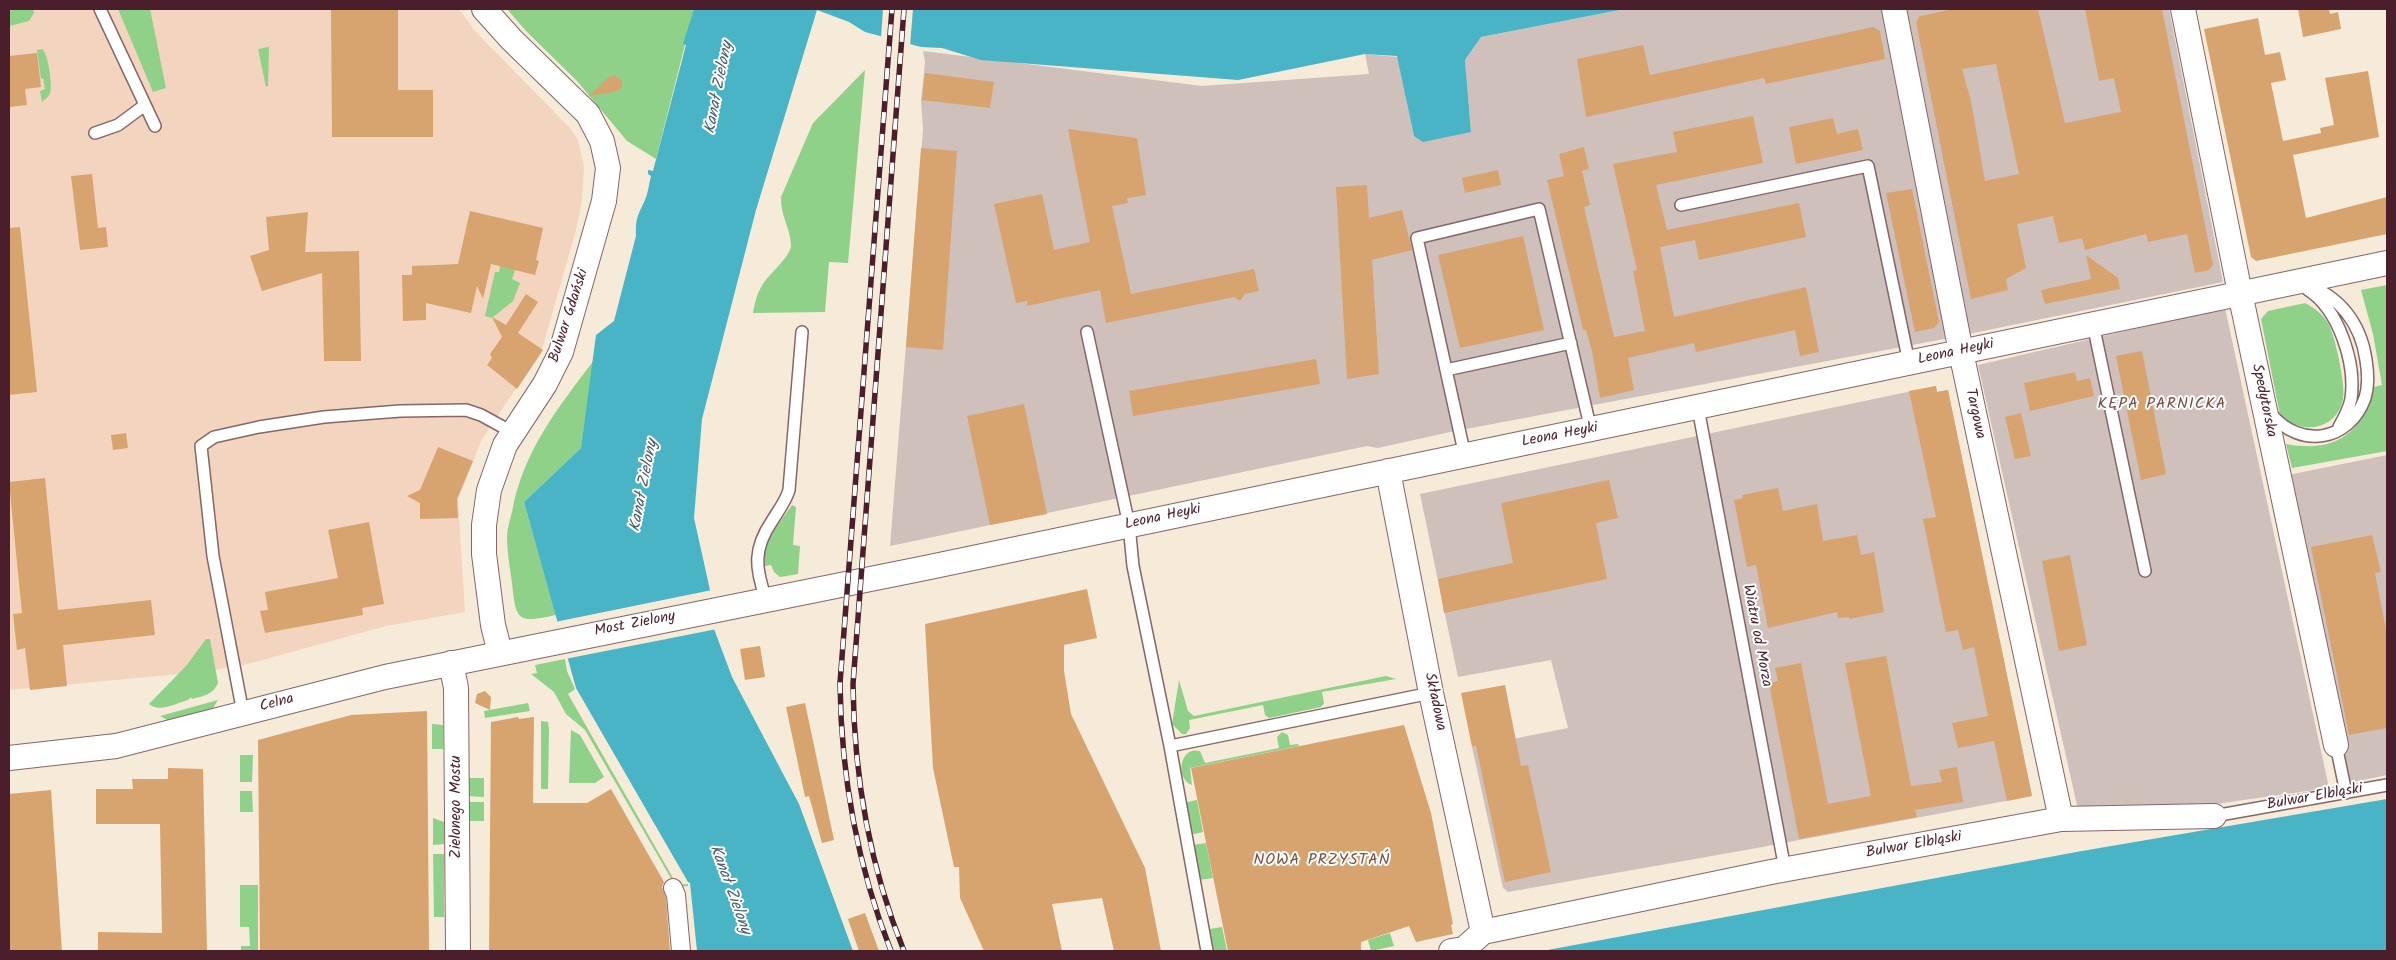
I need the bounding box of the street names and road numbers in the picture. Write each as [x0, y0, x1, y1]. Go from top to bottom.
street label: Bulwar Gdański [546, 267, 594, 365]
street label: Leona Heyki [1916, 336, 1996, 370]
street label: Spedytorska [2246, 363, 2280, 439]
street label: Targowa [1960, 387, 1988, 441]
street label: Leona Heyki [1520, 420, 1600, 452]
street label: Leona Heyki [1123, 501, 1203, 535]
street label: Wiatru od Morza [1737, 583, 1775, 689]
street label: Most Zielony [593, 608, 677, 642]
street label: Składowa [1419, 671, 1449, 733]
street label: Celna [258, 691, 296, 717]
street label: Zielonego Mostu [448, 756, 466, 858]
street label: Bulwar Elbląski [2266, 781, 2364, 815]
street label: Bulwar Elbląski [1865, 829, 1963, 863]

